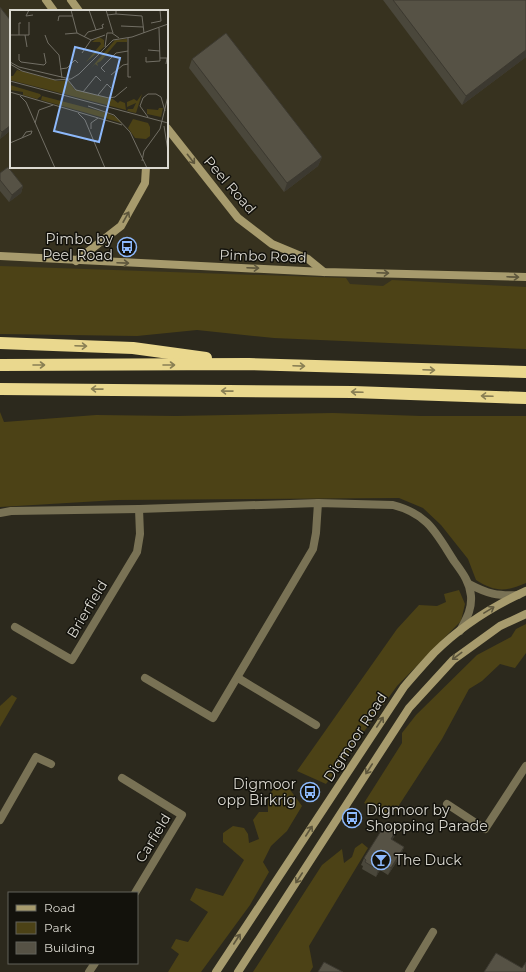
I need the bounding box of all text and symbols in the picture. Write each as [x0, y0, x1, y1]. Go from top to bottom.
inset map [10, 10, 168, 168]
street label: Peel Road [200, 152, 260, 218]
one-way arrow [187, 153, 195, 164]
one-way arrow [122, 211, 130, 223]
place label: Pimbo by Peel Road [42, 230, 113, 264]
bus stop icon: Pimbo by Peel Road [116, 236, 138, 258]
street label: Pimbo Road [219, 245, 307, 267]
one-way arrow [116, 259, 129, 267]
one-way arrow [246, 265, 259, 272]
one-way arrow [376, 269, 389, 277]
one-way arrow [506, 273, 519, 281]
one-way arrow [74, 342, 87, 350]
one-way arrow [32, 361, 45, 369]
one-way arrow [162, 361, 175, 369]
one-way arrow [292, 362, 305, 370]
one-way arrow [422, 366, 435, 373]
one-way arrow [91, 385, 104, 393]
one-way arrow [221, 387, 234, 394]
one-way arrow [351, 388, 364, 396]
one-way arrow [481, 393, 494, 400]
street label: Brierfield [63, 577, 111, 641]
one-way arrow [483, 606, 495, 614]
one-way arrow [452, 652, 463, 660]
street label: Digmoor Road [319, 689, 391, 785]
one-way arrow [376, 717, 384, 728]
one-way arrow [365, 763, 373, 774]
place label: Digmoor opp Birkrig [218, 775, 296, 809]
bus stop icon: Digmoor opp Birkrig [299, 781, 321, 803]
place label: Digmoor by Shopping Parade [366, 801, 488, 835]
bus stop icon: Digmoor by Shopping Parade [341, 807, 363, 829]
street label: Carfield [131, 810, 175, 866]
one-way arrow [305, 825, 313, 837]
bar icon: The Duck [370, 849, 392, 871]
place label: The Duck [395, 851, 462, 869]
one-way arrow [294, 872, 302, 884]
legend [8, 892, 138, 964]
text: Road [44, 900, 75, 915]
text: Park [44, 920, 72, 935]
one-way arrow [233, 934, 241, 945]
text: Building [44, 940, 95, 955]

